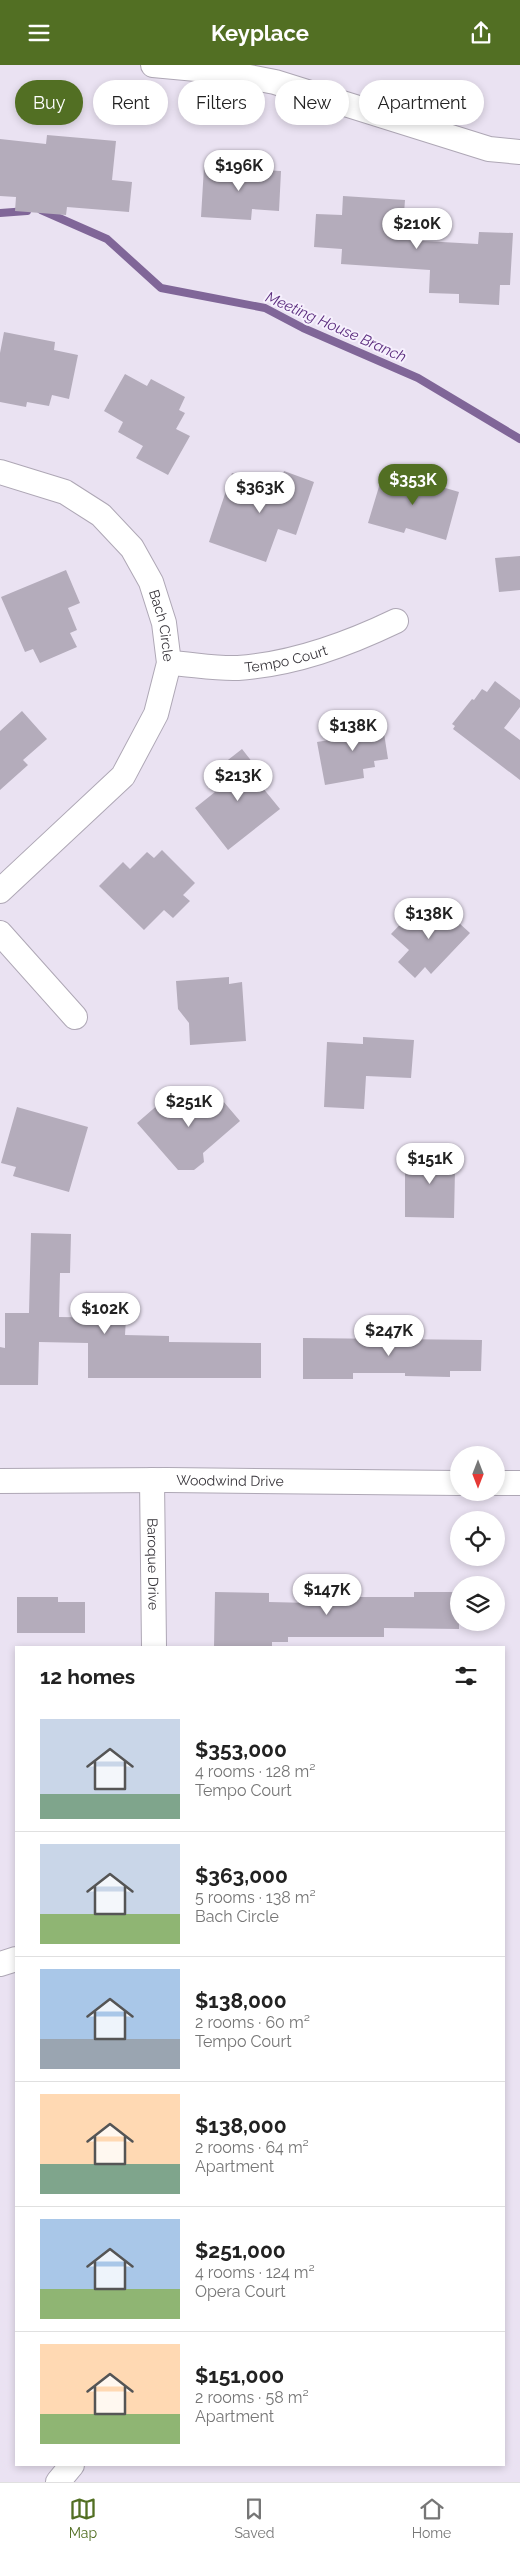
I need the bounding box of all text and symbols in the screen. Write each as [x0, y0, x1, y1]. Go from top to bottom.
icon: menu [25, 19, 53, 47]
icon: share [467, 19, 495, 47]
text: Keyplace [211, 20, 309, 46]
chip: Buy [15, 80, 83, 125]
chip: Rent [93, 80, 168, 125]
chip: Filters [178, 80, 265, 125]
chip: New [275, 80, 349, 125]
chip: Apartment [359, 80, 484, 125]
pin: $196K [204, 149, 274, 192]
text: $196K [215, 156, 263, 175]
pin: $210K [382, 207, 452, 250]
text: $210K [393, 214, 441, 233]
water label: Meeting House Branch [263, 288, 409, 366]
pin: $353K [378, 463, 448, 506]
text: $353K [389, 470, 437, 489]
pin: $363K [225, 471, 295, 514]
text: $363K [236, 478, 284, 497]
street label: Bach Circle [146, 587, 177, 662]
street label: Tempo Court [244, 642, 330, 675]
pin: $138K [318, 709, 388, 752]
text: $138K [329, 716, 377, 735]
pin: $213K [203, 759, 273, 802]
text: $213K [215, 766, 261, 785]
pin: $138K [394, 897, 464, 940]
text: $138K [405, 904, 453, 923]
pin: $251K [154, 1085, 224, 1128]
text: $251K [166, 1092, 212, 1111]
pin: $151K [395, 1143, 465, 1185]
text: $151K [407, 1149, 453, 1168]
pin: $102K [70, 1293, 140, 1335]
text: $102K [81, 1299, 129, 1318]
pin: $247K [354, 1315, 424, 1357]
text: $247K [365, 1321, 413, 1340]
north arrow [450, 1446, 505, 1501]
map controls [450, 1446, 505, 1631]
street label: Woodwind Drive [176, 1472, 284, 1489]
button: locate [450, 1511, 505, 1566]
street label: Baroque Drive [144, 1518, 162, 1610]
pin: $147K [292, 1573, 362, 1616]
button: layers [450, 1576, 505, 1631]
text: $147K [304, 1580, 350, 1599]
icon: filters [452, 1662, 480, 1690]
text: 12 homes [40, 1664, 135, 1689]
text: $353,000 [195, 1737, 287, 1762]
icon: home [80, 1739, 140, 1799]
text: 4 rooms · 128 m² [195, 1762, 316, 1781]
text: Tempo Court [195, 1781, 292, 1800]
text: $363,000 [195, 1863, 288, 1888]
icon: home [80, 1864, 140, 1924]
text: 5 rooms · 138 m² [195, 1888, 316, 1907]
text: Bach Circle [195, 1907, 279, 1926]
text: $138,000 [195, 1988, 287, 2013]
icon: home [80, 1989, 140, 2049]
text: 2 rooms · 60 m² [195, 2013, 310, 2032]
text: Tempo Court [195, 2032, 292, 2051]
text: $138,000 [195, 2113, 287, 2138]
icon: home [80, 2114, 140, 2174]
text: 2 rooms · 64 m² [195, 2138, 309, 2157]
text: Apartment [195, 2157, 274, 2176]
text: $251,000 [195, 2238, 286, 2263]
icon: home [80, 2239, 140, 2299]
text: 4 rooms · 124 m² [195, 2263, 315, 2282]
text: Opera Court [195, 2282, 286, 2301]
text: $151,000 [195, 2363, 284, 2388]
icon: home [80, 2364, 140, 2424]
text: 2 rooms · 58 m² [195, 2388, 309, 2407]
text: Apartment [195, 2407, 274, 2426]
tab: Map [69, 2495, 97, 2541]
tab: Saved [234, 2495, 274, 2541]
tab: Home [412, 2495, 451, 2541]

